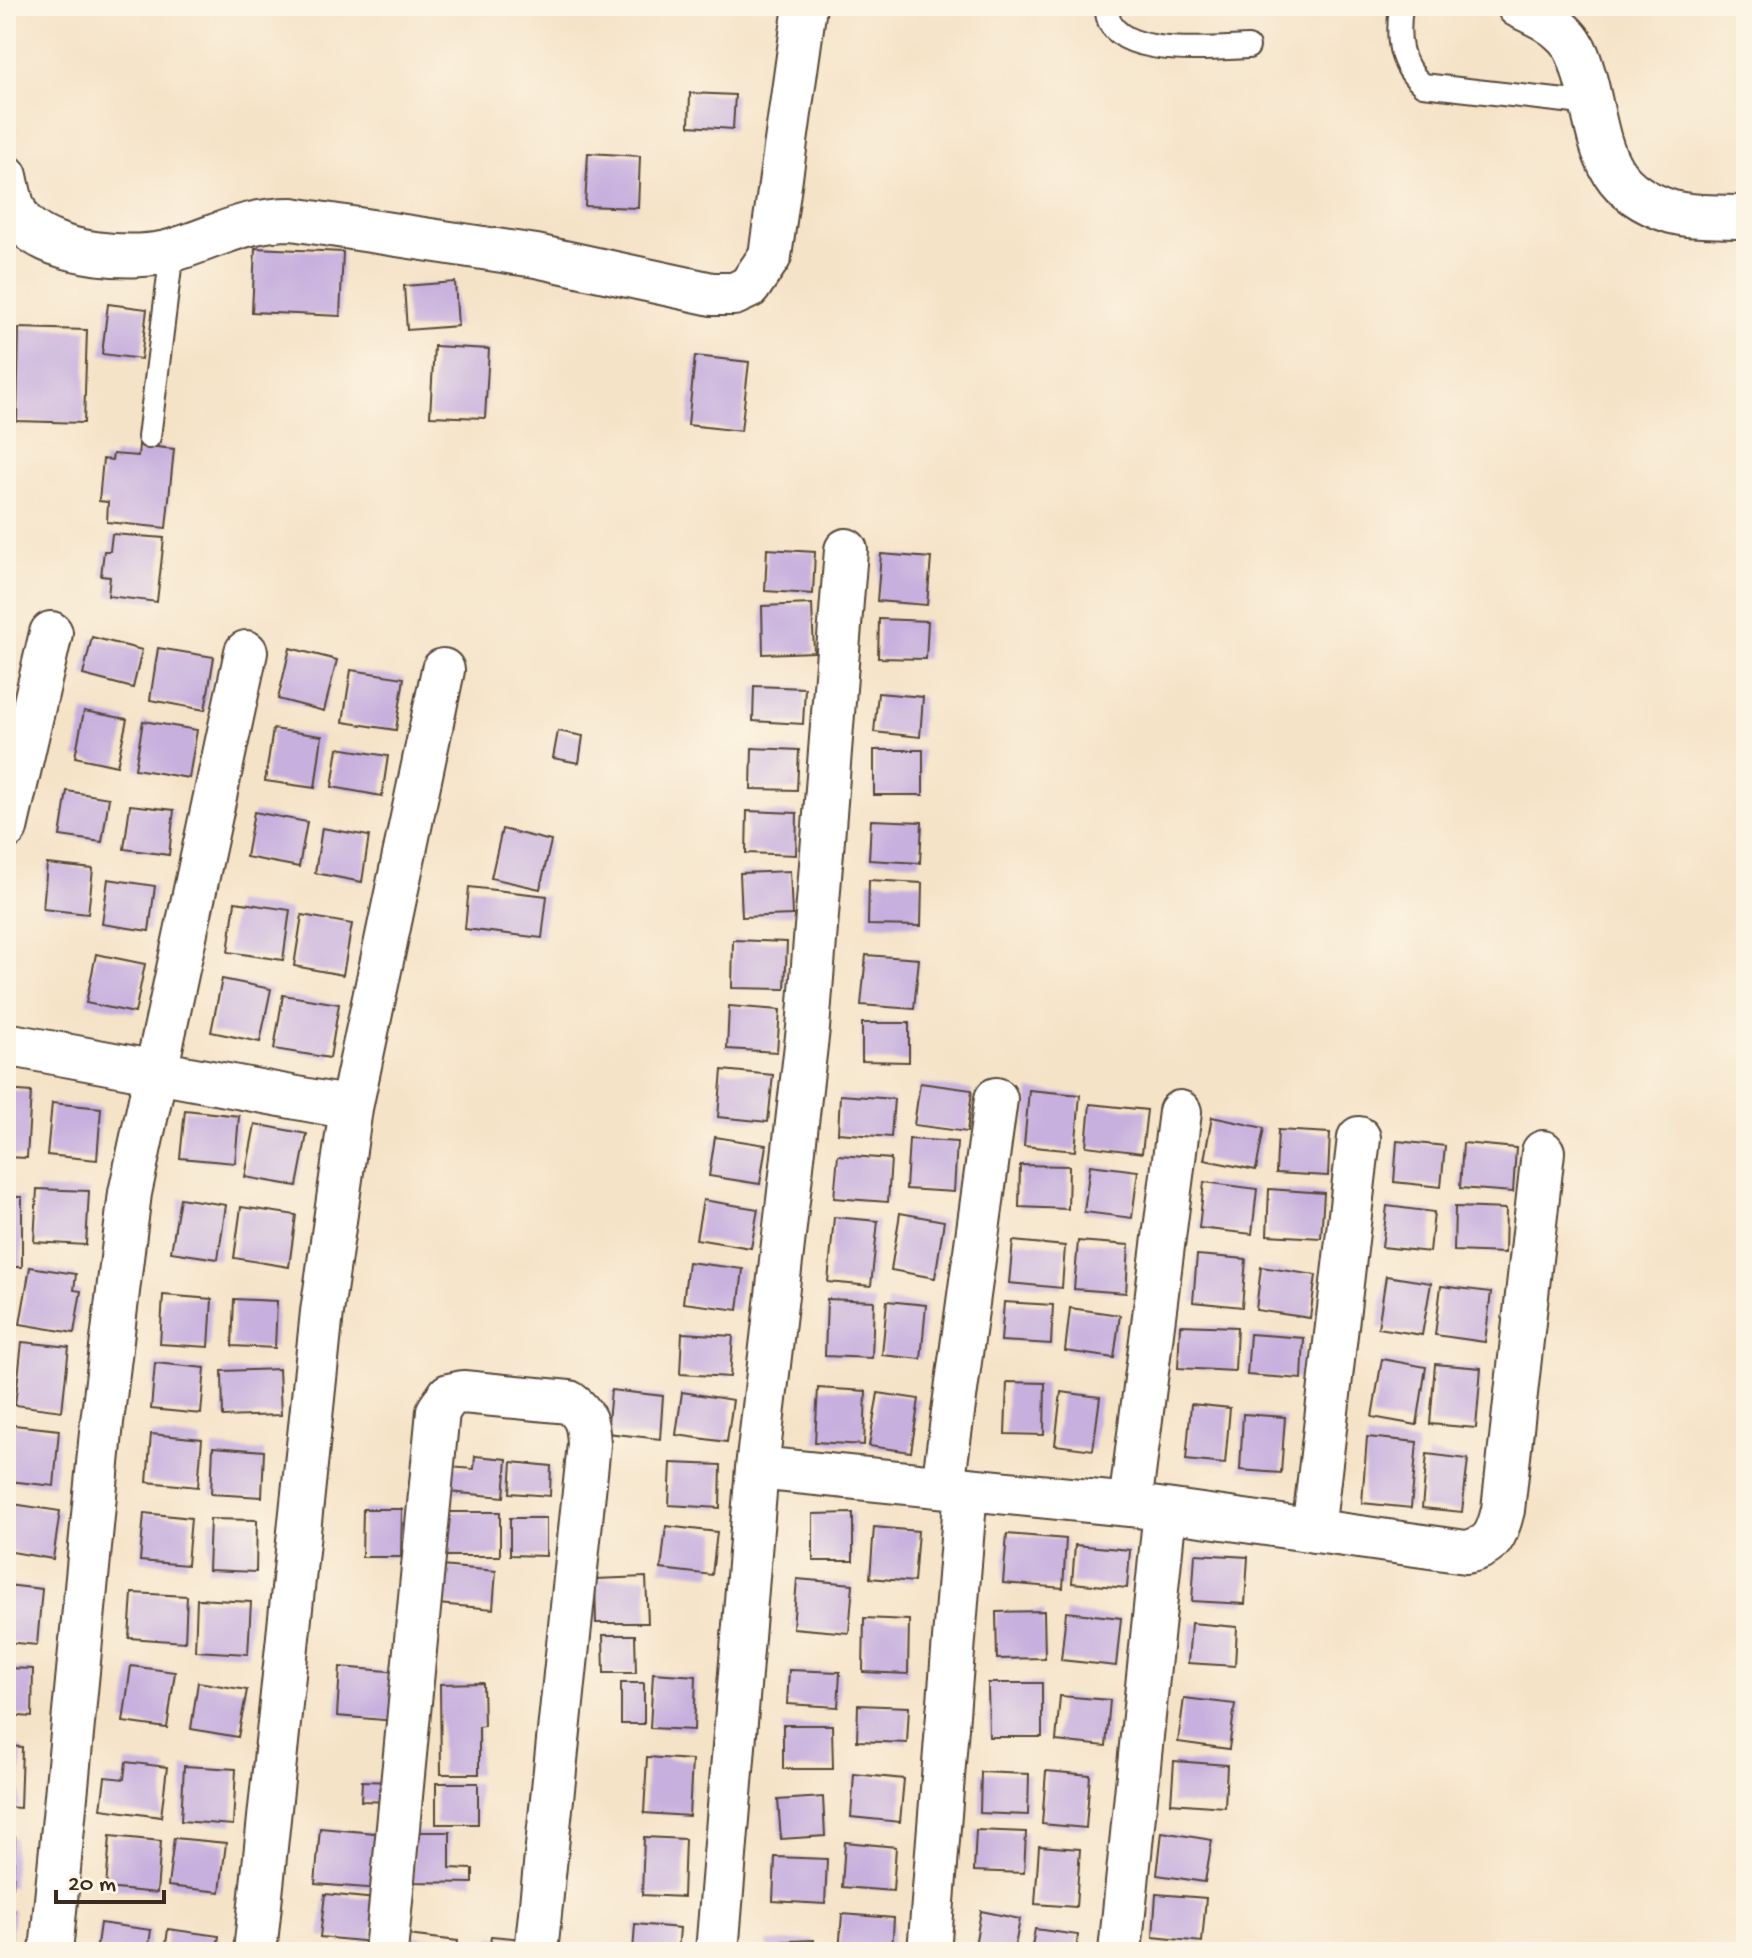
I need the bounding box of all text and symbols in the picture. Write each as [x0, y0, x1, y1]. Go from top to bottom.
scale bar [56, 1854, 164, 1904]
text: 20 m [68, 1871, 116, 1900]

